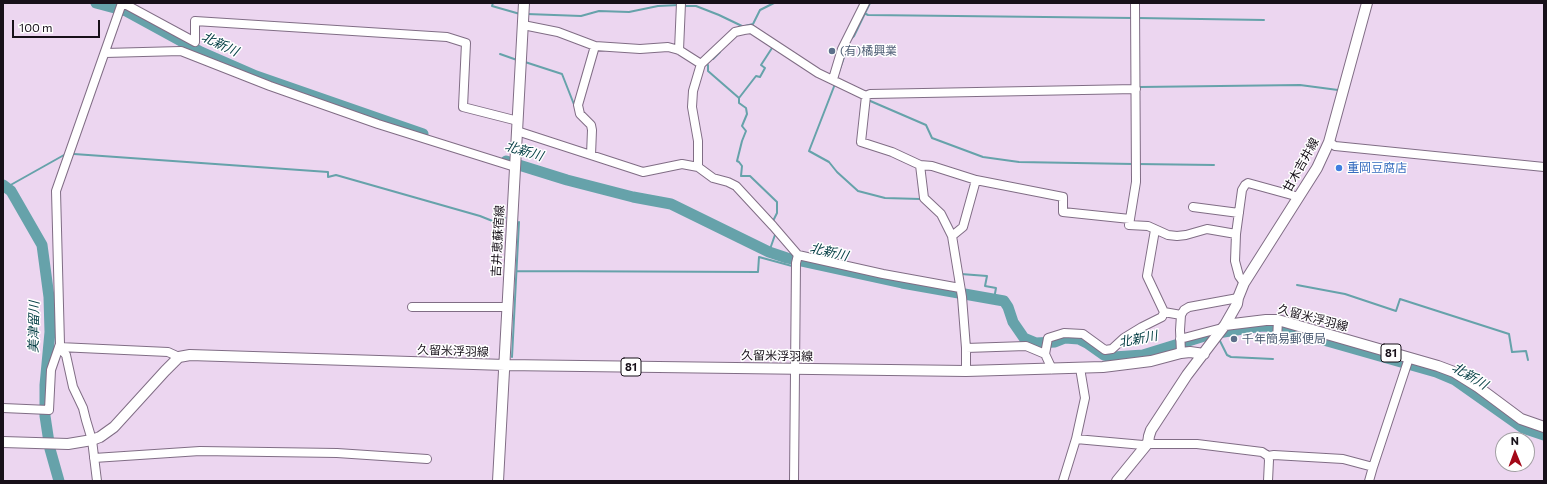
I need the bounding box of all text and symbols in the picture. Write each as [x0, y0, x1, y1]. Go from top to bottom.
scale bar [14, 12, 102, 38]
text: 100 m [19, 20, 53, 34]
water label: 北新川 [199, 29, 241, 59]
place label: (有)橘興業 [840, 44, 897, 58]
marker: (有)橘興業 [827, 46, 837, 56]
street label: 甘木吉井線 [1280, 135, 1322, 195]
water label: 北新川 [503, 138, 545, 164]
place label: 重岡豆腐店 [1347, 161, 1407, 175]
marker: 重岡豆腐店 [1334, 163, 1344, 173]
street label: 吉井恵蘇宿線 [489, 205, 507, 277]
water label: 北新川 [808, 240, 850, 264]
water label: 美津留川 [26, 301, 42, 353]
street label: 久留米浮羽線 [1276, 302, 1350, 334]
water label: 北新川 [1117, 328, 1159, 350]
place label: 千年簡易郵便局 [1242, 332, 1326, 346]
marker: 千年簡易郵便局 [1229, 334, 1239, 344]
street label: 久留米浮羽線 [417, 343, 489, 359]
road number: 81 [1381, 344, 1401, 362]
street label: 久留米浮羽線 [741, 348, 813, 364]
road number: 81 [621, 358, 641, 376]
water label: 北新川 [1449, 359, 1491, 393]
north arrow [1495, 432, 1535, 472]
text: N [1511, 434, 1519, 447]

